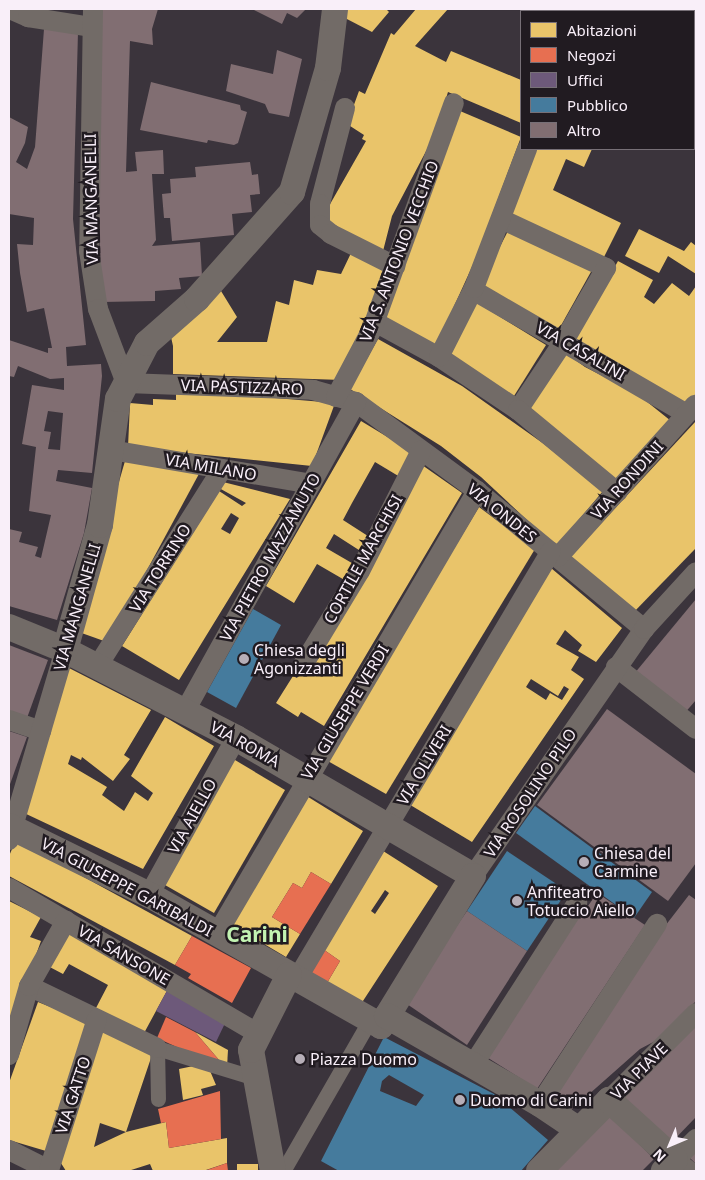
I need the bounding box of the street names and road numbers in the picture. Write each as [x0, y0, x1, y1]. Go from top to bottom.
street label: VIA MANGANELLI [80, 133, 102, 265]
street label: VIA S. ANTONIO VECCHIO [356, 158, 442, 344]
street label: VIA CASALINI [533, 318, 629, 384]
street label: VIA PASTIZZARO [180, 375, 304, 399]
street label: VIA RONDINI [587, 437, 667, 523]
street label: VIA MILANO [164, 450, 258, 484]
street label: VIA PIETRO MAZZAMUTO [216, 469, 324, 645]
street label: VIA ONDES [464, 479, 540, 547]
street label: CORTILE MARCHISI [320, 491, 406, 627]
street label: VIA TORRINO [125, 520, 195, 616]
street label: VIA MANGANELLI [50, 541, 104, 673]
street label: VIA GIUSEPPE VERDI [297, 641, 393, 783]
street label: VIA ROMA [207, 717, 283, 771]
street label: VIA OLIVERI [393, 722, 455, 808]
street label: VIA ROSOLINO PILO [480, 725, 580, 861]
street label: VIA AIELLO [164, 775, 220, 857]
street label: VIA GIUSEPPE GARIBALDI [38, 834, 216, 940]
street label: VIA SANSONE [75, 921, 173, 989]
street label: VIA PIAVE [607, 1039, 671, 1103]
street label: VIA GATTO [51, 1054, 95, 1136]

